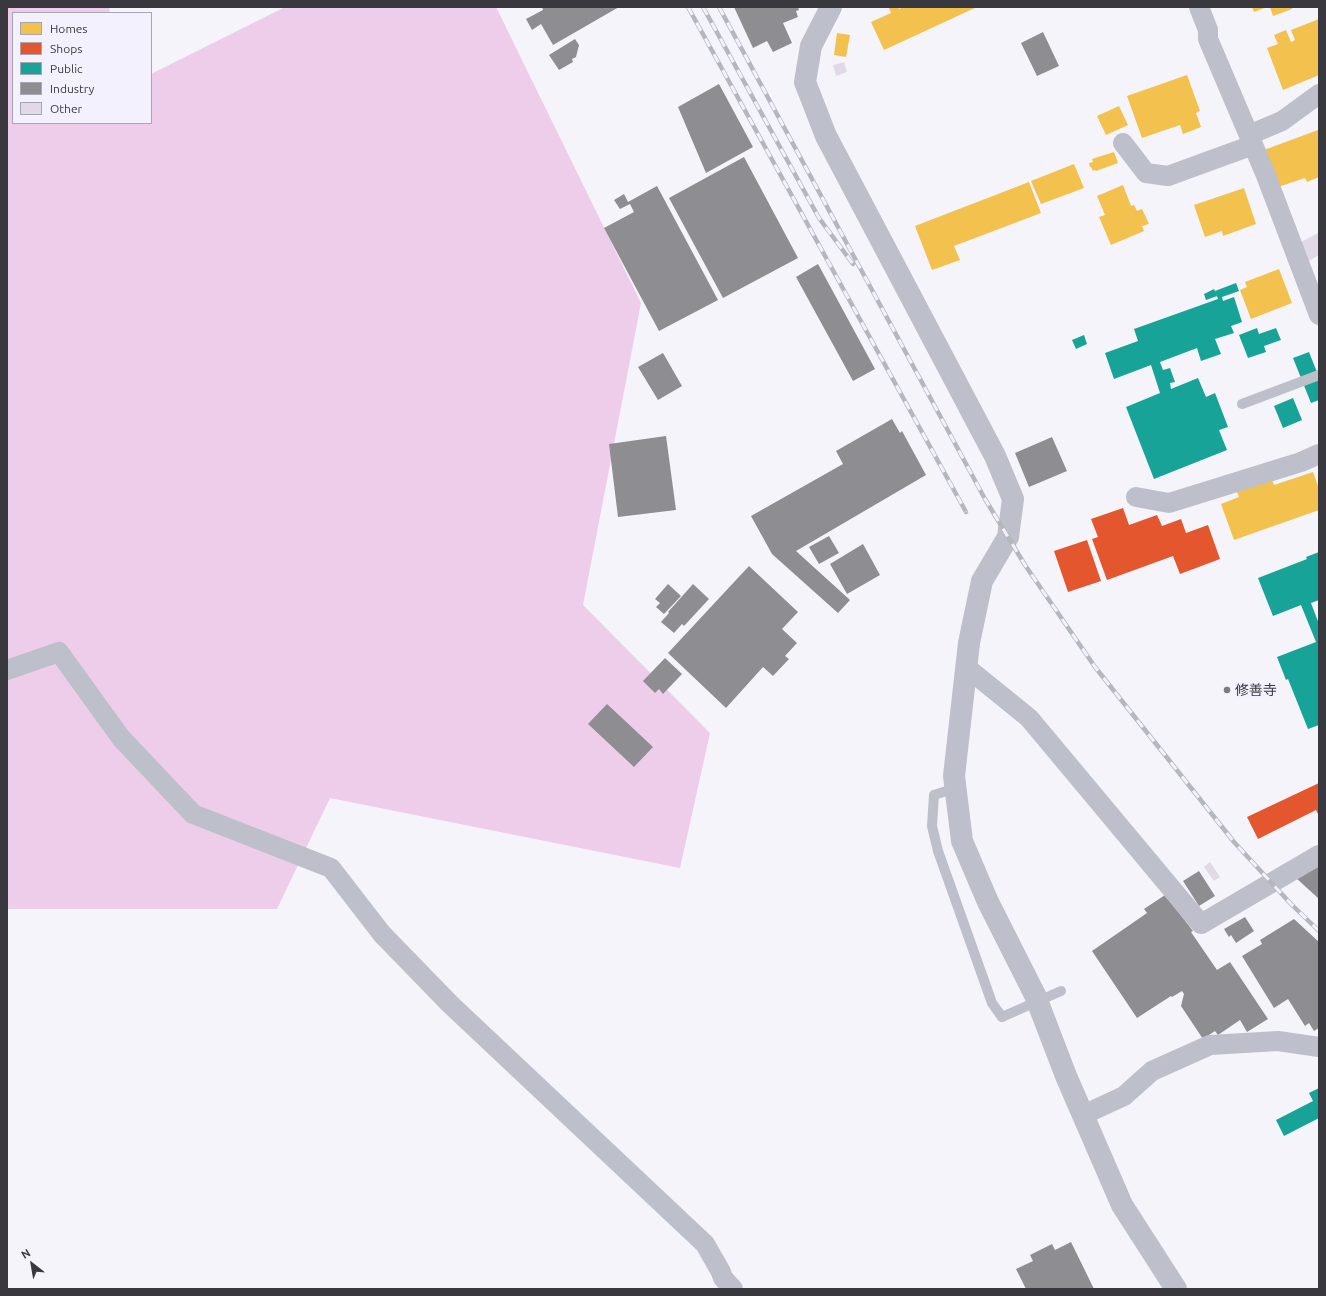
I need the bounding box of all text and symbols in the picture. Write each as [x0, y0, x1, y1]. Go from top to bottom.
legend [12, 12, 152, 124]
text: Homes [50, 22, 88, 35]
text: Shops [50, 42, 82, 55]
text: Public [50, 62, 83, 75]
text: Industry [50, 82, 94, 95]
text: Other [50, 102, 82, 115]
place label: 修善寺 [1235, 682, 1277, 698]
marker: 修善寺 [1222, 685, 1232, 695]
north arrow [12, 1244, 52, 1284]
text: N [19, 1246, 32, 1261]

